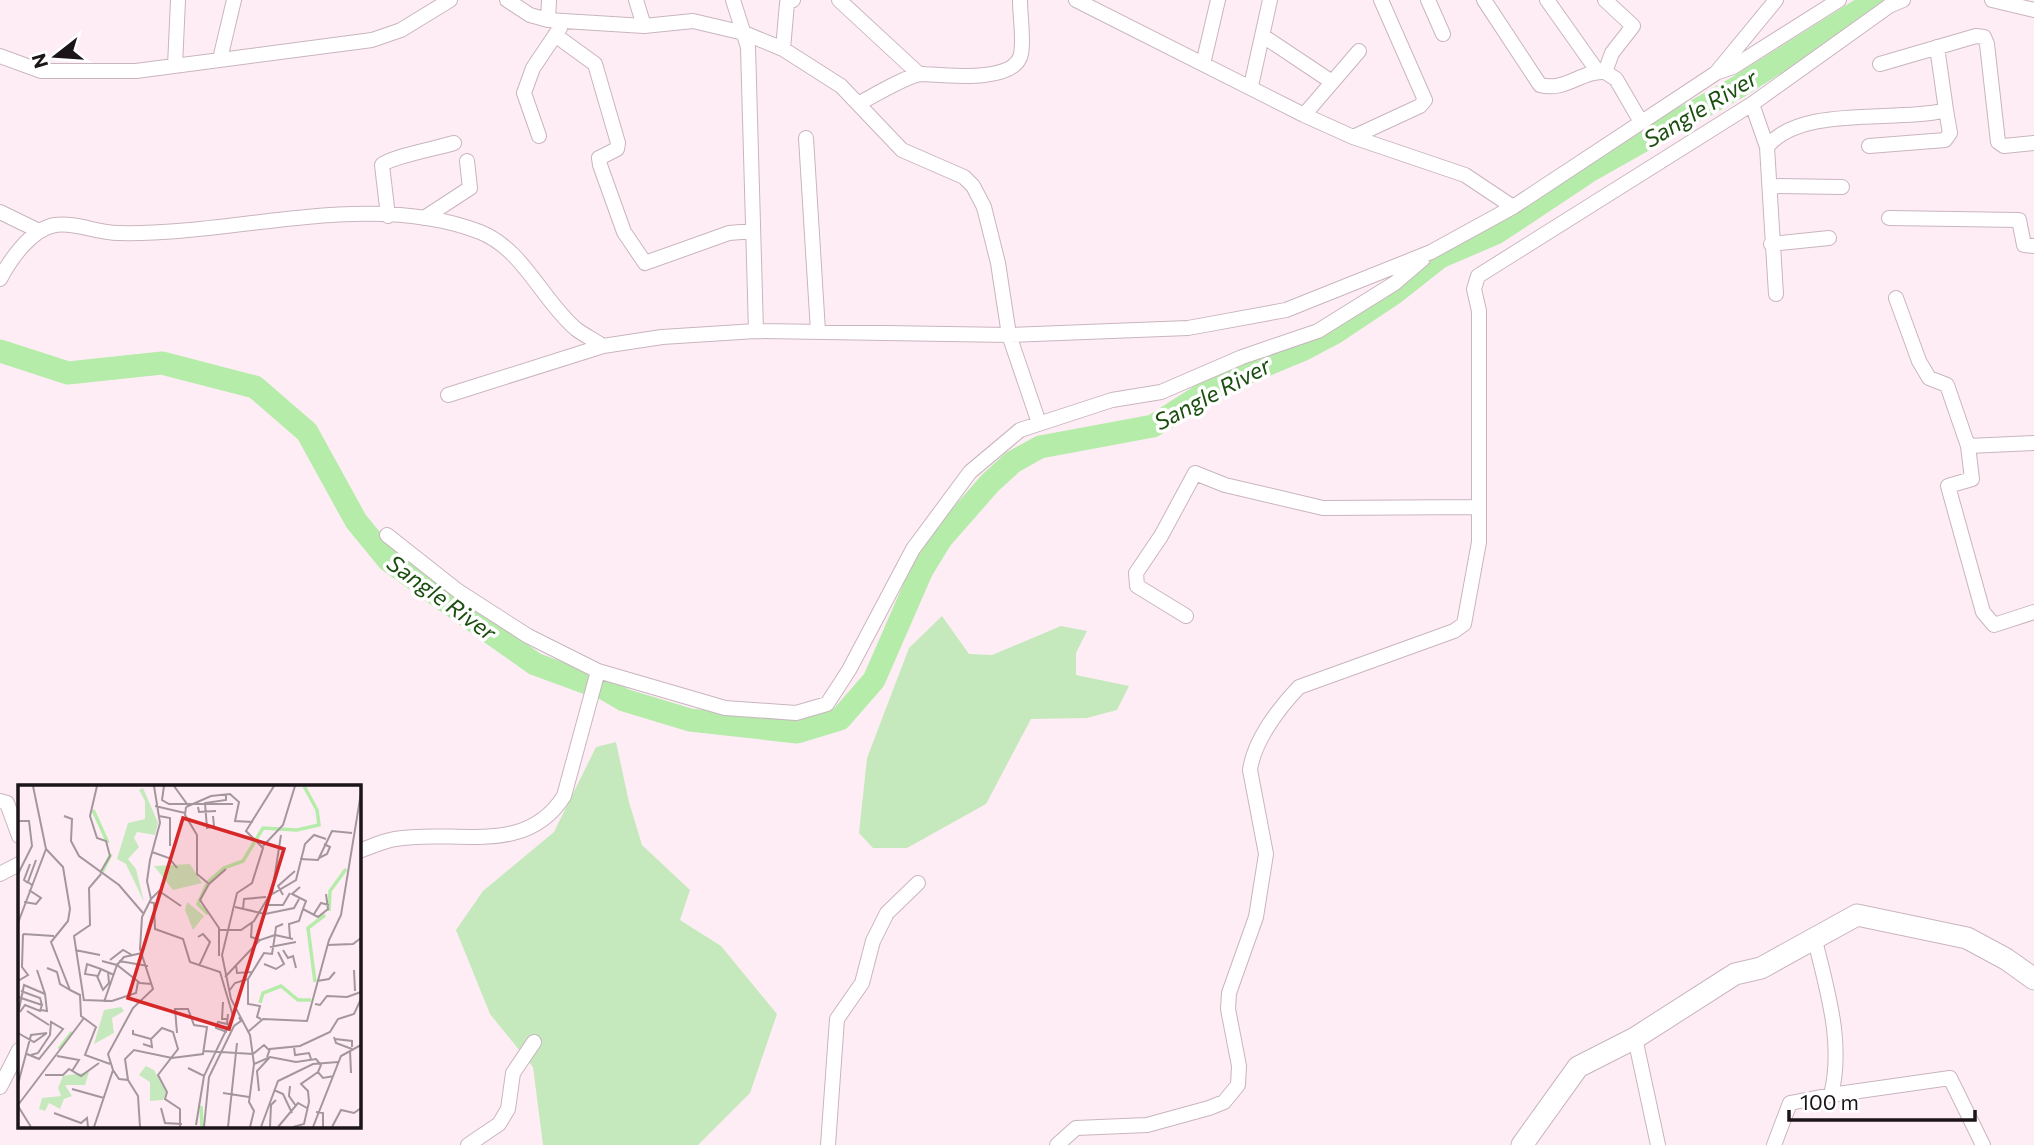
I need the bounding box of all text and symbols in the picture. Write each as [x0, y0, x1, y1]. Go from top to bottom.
north arrow [21, 21, 91, 91]
text: N [26, 51, 52, 71]
water label: Sangle River [1638, 63, 1763, 153]
water label: Sangle River [1149, 350, 1276, 435]
water label: Sangle River [382, 548, 503, 646]
inset map [18, 785, 360, 1128]
scale bar [1789, 1078, 1974, 1122]
text: 100 m [1800, 1089, 1859, 1114]

